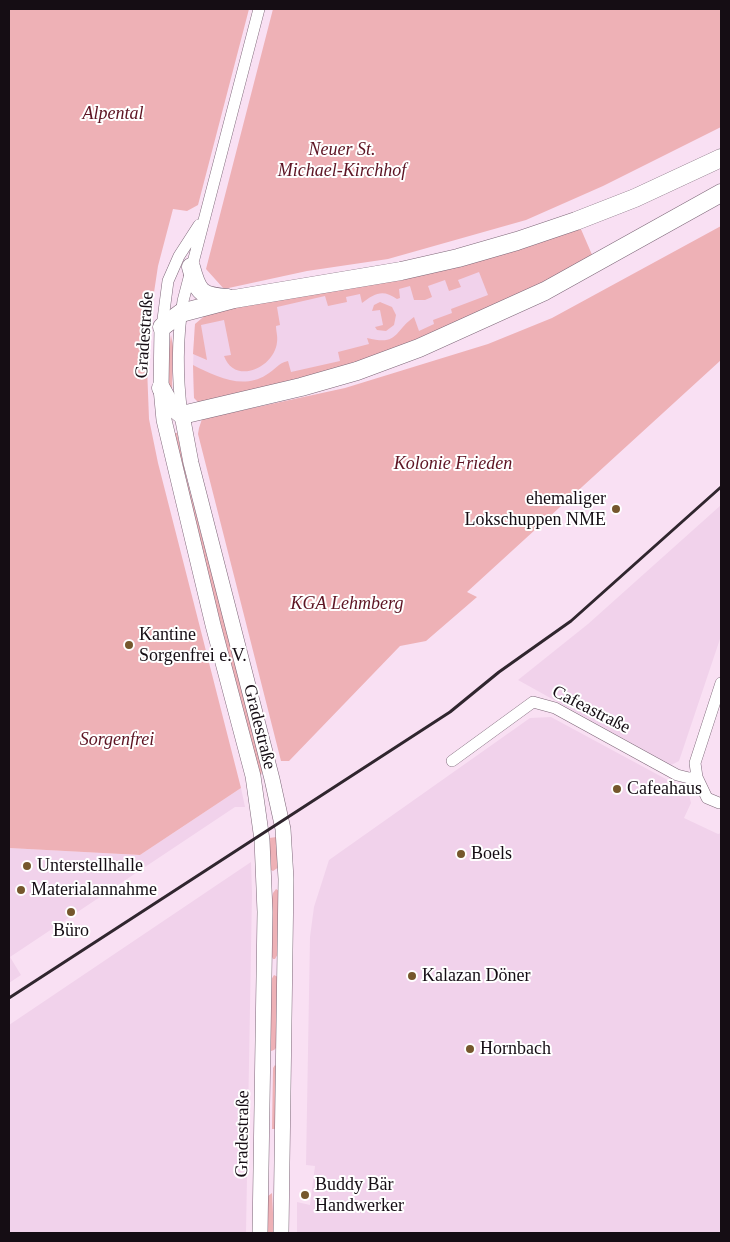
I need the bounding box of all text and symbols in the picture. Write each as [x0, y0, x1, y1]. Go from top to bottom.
park label: Alpental [83, 103, 143, 125]
park label: Neuer St. Michael-Kirchhof [278, 139, 406, 182]
street label: Gradestraße [131, 291, 159, 379]
park label: Kolonie Frieden [394, 453, 512, 475]
place label: ehemaliger Lokschuppen NME [465, 488, 606, 530]
marker: ehemaliger Lokschuppen NME [610, 503, 622, 515]
park label: KGA Lehmberg [291, 593, 403, 615]
place label: Kantine Sorgenfrei e.V. [139, 624, 247, 666]
marker: Kantine Sorgenfrei e.V. [123, 639, 135, 651]
street label: Cafeastraße [548, 681, 634, 739]
street label: Gradestraße [238, 682, 280, 772]
park label: Sorgenfrei [80, 729, 154, 751]
place label: Cafeahaus [627, 778, 702, 800]
marker: Cafeahaus [611, 783, 623, 795]
place label: Boels [471, 843, 512, 865]
marker: Boels [455, 848, 467, 860]
place label: Unterstellhalle [37, 855, 143, 877]
marker: Unterstellhalle [21, 860, 33, 872]
place label: Materialannahme [31, 879, 157, 901]
marker: Materialannahme [15, 884, 27, 896]
marker: Büro [65, 906, 77, 918]
place label: Büro [53, 920, 89, 942]
place label: Kalazan Döner [422, 965, 530, 987]
marker: Kalazan Döner [406, 970, 418, 982]
place label: Hornbach [480, 1038, 551, 1060]
marker: Hornbach [464, 1043, 476, 1055]
street label: Gradestraße [231, 1090, 255, 1178]
place label: Buddy Bär Handwerker [315, 1174, 404, 1216]
marker: Buddy Bär Handwerker [299, 1189, 311, 1201]

